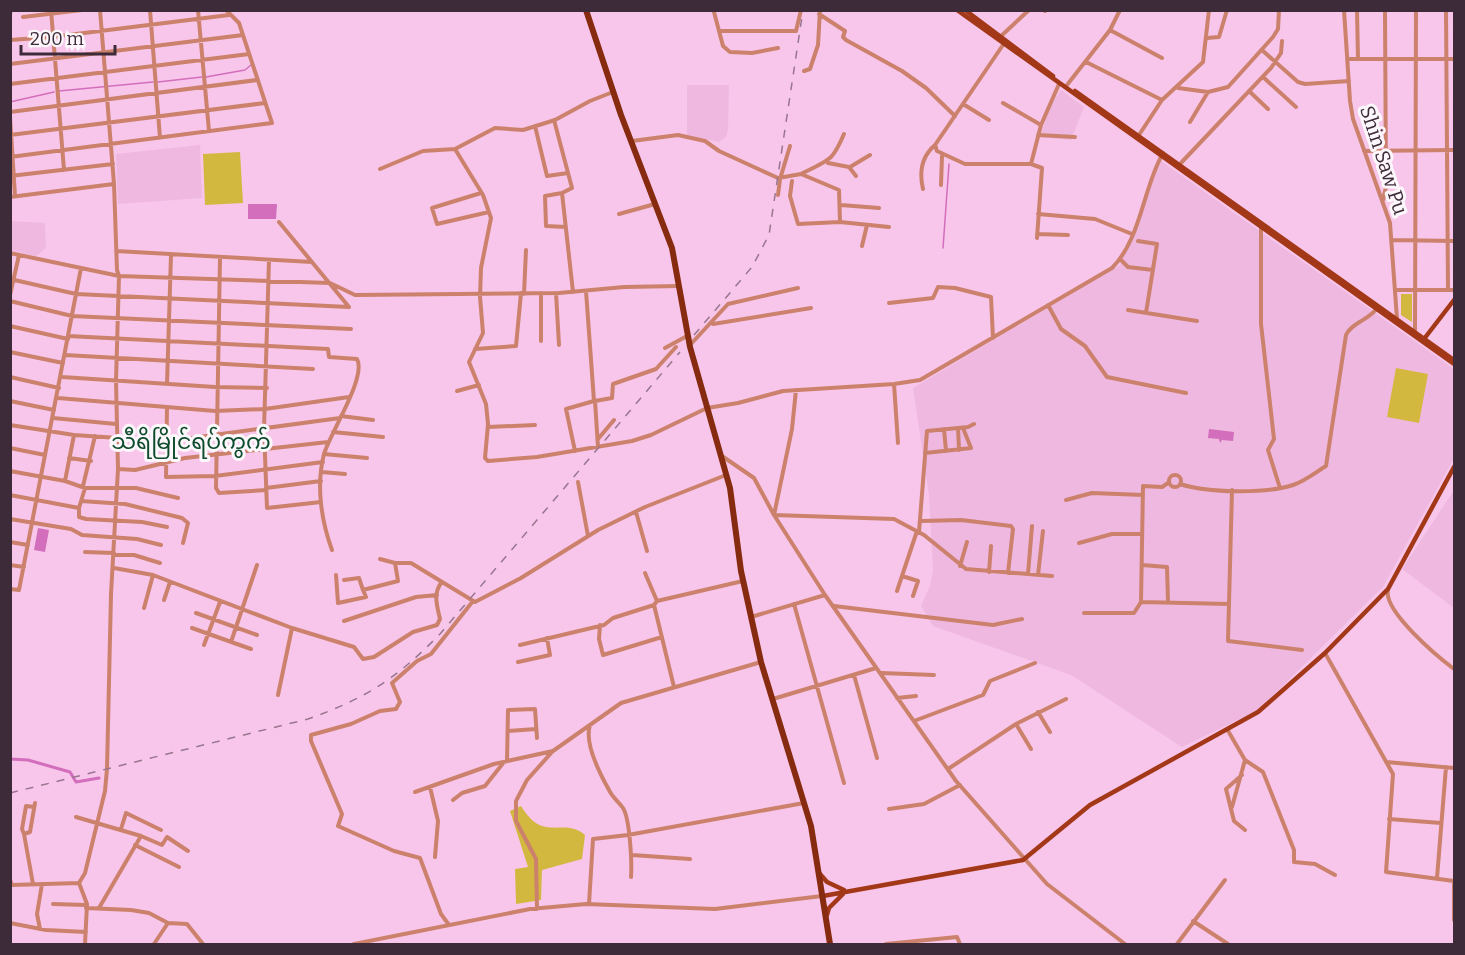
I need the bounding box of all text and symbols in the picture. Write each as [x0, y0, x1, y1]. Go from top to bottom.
scale bar [21, 18, 116, 56]
text: 200 m [30, 28, 84, 50]
street label: Shin Saw Pu [1355, 103, 1413, 217]
district label: သီရိမြိုင်ရပ်ကွက် [111, 426, 271, 459]

